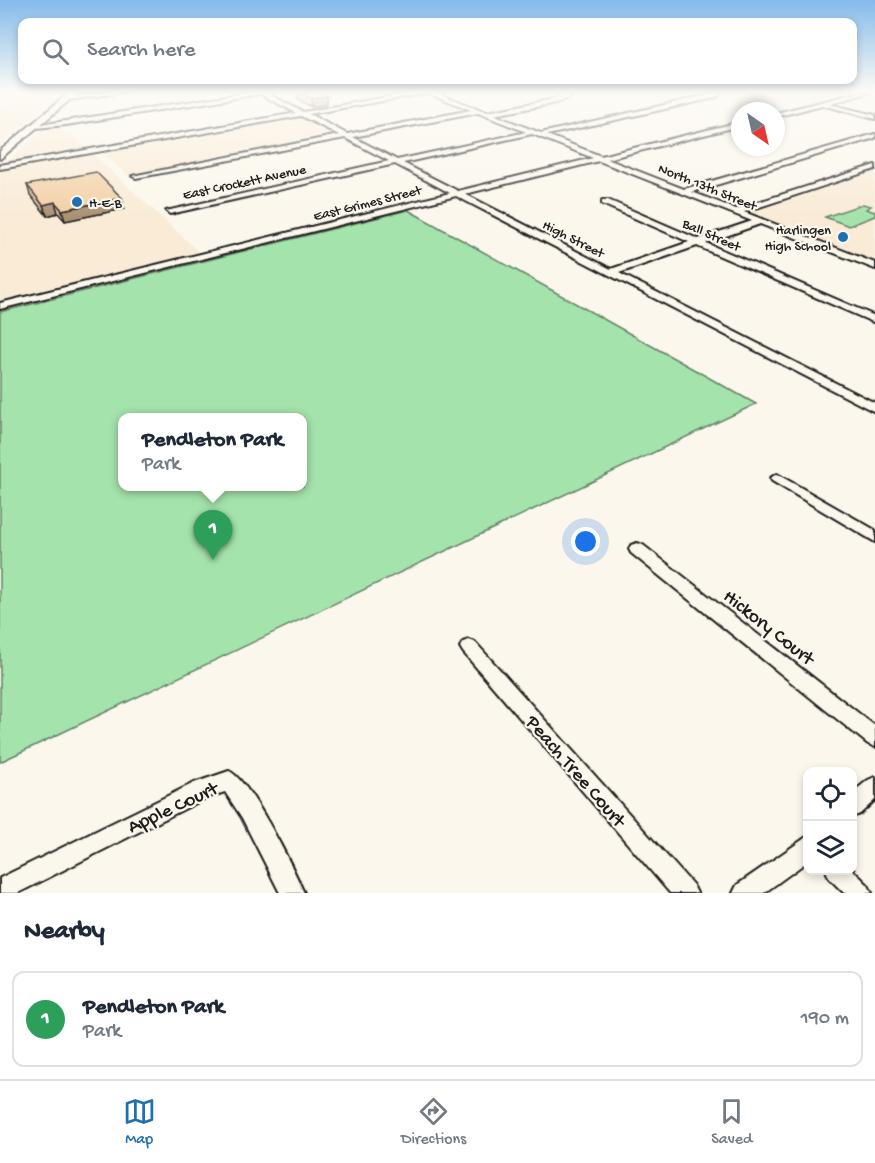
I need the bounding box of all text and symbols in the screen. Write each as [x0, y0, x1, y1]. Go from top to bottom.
search box [18, 18, 857, 84]
icon: search [39, 35, 72, 68]
text: Search here [87, 38, 195, 64]
north arrow [731, 102, 785, 156]
street label: North 13th Street [655, 161, 760, 216]
street label: East Crockett Avenue [181, 162, 308, 205]
street label: East Grimes Street [312, 183, 425, 226]
marker: H-E-B [70, 195, 84, 209]
place label: H-E-B [89, 196, 123, 213]
street label: Ball Street [678, 216, 744, 257]
street label: High Street [539, 217, 608, 264]
place label: Harlingen High School [765, 223, 831, 256]
marker: Harlingen High School [836, 230, 850, 244]
popup [118, 413, 307, 491]
text: Pendleton Park [142, 428, 283, 454]
text: Park [142, 454, 180, 477]
pin: 1 [194, 510, 232, 560]
your location [571, 527, 600, 556]
street label: Hickory Court [718, 586, 819, 673]
street label: Peach Tree Court [519, 711, 630, 834]
map controls [803, 767, 857, 875]
button: locate [803, 767, 857, 821]
street label: Apple Court [125, 778, 224, 840]
button: layers [803, 821, 857, 875]
text: Nearby [24, 917, 105, 948]
text: Pendleton Park [83, 995, 224, 1021]
text: 1 [41, 1008, 50, 1031]
text: 190 m [801, 1008, 849, 1031]
text: Park [83, 1021, 121, 1044]
tab: Map [123, 1095, 156, 1150]
tab: Directions [401, 1095, 466, 1150]
tab: Saved [711, 1095, 752, 1150]

